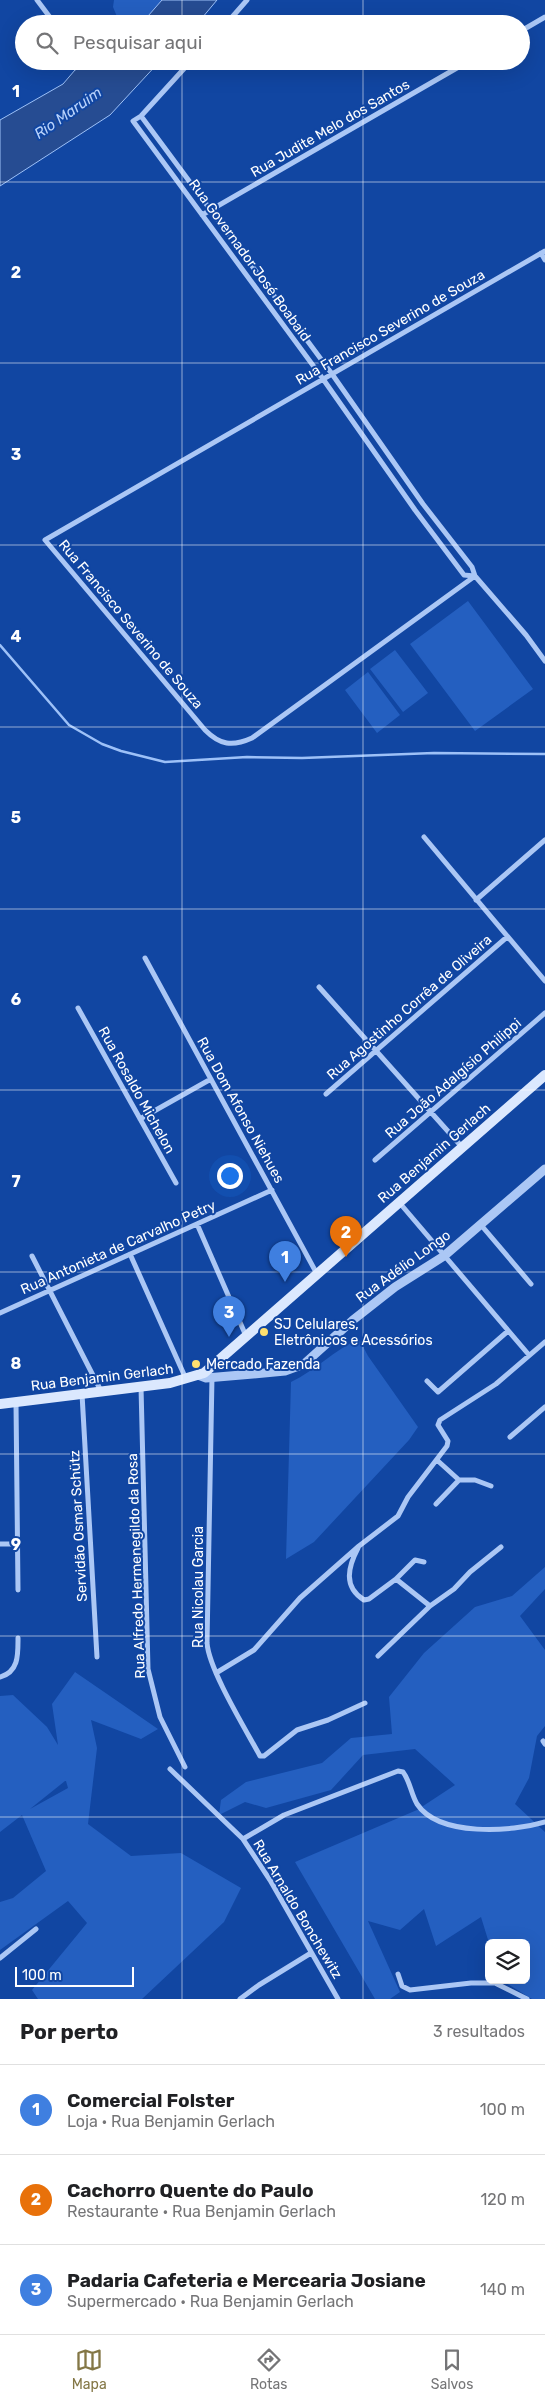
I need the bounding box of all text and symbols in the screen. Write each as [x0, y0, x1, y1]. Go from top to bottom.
search box [15, 15, 530, 70]
icon: search [33, 29, 61, 57]
text: Pesquisar aqui [73, 31, 202, 54]
street label: Rua Judite Melo dos Santos [248, 76, 413, 181]
text: 1 [12, 82, 20, 101]
water label: Rio Maruim [31, 83, 105, 143]
street label: Rua Governador José Boabaid [185, 176, 314, 345]
text: 2 [11, 263, 21, 282]
street label: Rua Francisco Severino de Souza [293, 266, 488, 389]
text: 3 [11, 445, 21, 464]
street label: Rua Francisco Severino de Souza [55, 536, 206, 712]
text: 4 [11, 627, 22, 646]
text: 5 [11, 808, 21, 827]
street label: Rua Agostinho Corrêa de Oliveira [323, 931, 495, 1084]
text: 6 [11, 990, 21, 1009]
street label: Rua João Adalgísio Philippi [382, 1015, 525, 1142]
street label: Rua Rosaldo Michelon [95, 1024, 179, 1157]
street label: Rua Dom Afonso Niehues [193, 1034, 288, 1186]
street label: Rua Benjamin Gerlach [375, 1100, 494, 1207]
your location [217, 1163, 243, 1189]
text: 7 [11, 1172, 21, 1191]
street label: Rua Antonieta de Carvalho Petry [18, 1197, 219, 1298]
pin: 2 [330, 1216, 362, 1257]
street label: Rua Adélio Longo [353, 1226, 454, 1306]
pin: 1 [269, 1241, 301, 1282]
pin: 3 [213, 1296, 245, 1337]
place label: SJ Celulares, Eletrônicos e Acessórios [274, 1316, 433, 1349]
marker: SJ Celulares, Eletrônicos e Acessórios [258, 1326, 270, 1338]
text: 8 [11, 1354, 22, 1373]
place label: Mercado Fazenda [206, 1356, 320, 1373]
marker: Mercado Fazenda [190, 1358, 202, 1370]
street label: Rua Benjamin Gerlach [30, 1360, 174, 1395]
street label: Servidão Osmar Schütz [66, 1450, 91, 1602]
street label: Rua Alfredo Hermenegildo da Rosa [124, 1453, 149, 1679]
street label: Rua Nicolau Garcia [190, 1526, 207, 1648]
text: 9 [11, 1535, 21, 1554]
street label: Rua Arnaldo Bonchewitz [249, 1837, 346, 1982]
map controls [485, 1939, 530, 1984]
button: layers [485, 1939, 530, 1984]
scale bar [15, 1964, 134, 1987]
text: 100 m [22, 1967, 62, 1984]
text: Por perto [20, 2019, 118, 2044]
text: 3 resultados [433, 2022, 525, 2041]
text: Comercial Folster [67, 2089, 234, 2112]
text: 1 [32, 2100, 40, 2119]
text: 100 m [480, 2100, 525, 2119]
text: Loja · Rua Benjamin Gerlach [67, 2112, 275, 2131]
text: Cachorro Quente do Paulo [67, 2179, 314, 2202]
text: 2 [31, 2190, 41, 2209]
text: 120 m [480, 2190, 525, 2209]
text: Restaurante · Rua Benjamin Gerlach [67, 2202, 336, 2221]
text: Padaria Cafeteria e Mercearia Josiane [67, 2269, 426, 2292]
text: 3 [31, 2280, 41, 2299]
text: 140 m [480, 2280, 525, 2299]
text: Supermercado · Rua Benjamin Gerlach [67, 2292, 354, 2311]
tab: Mapa [72, 2346, 107, 2393]
tab: Rotas [250, 2346, 287, 2393]
tab: Salvos [431, 2346, 473, 2393]

